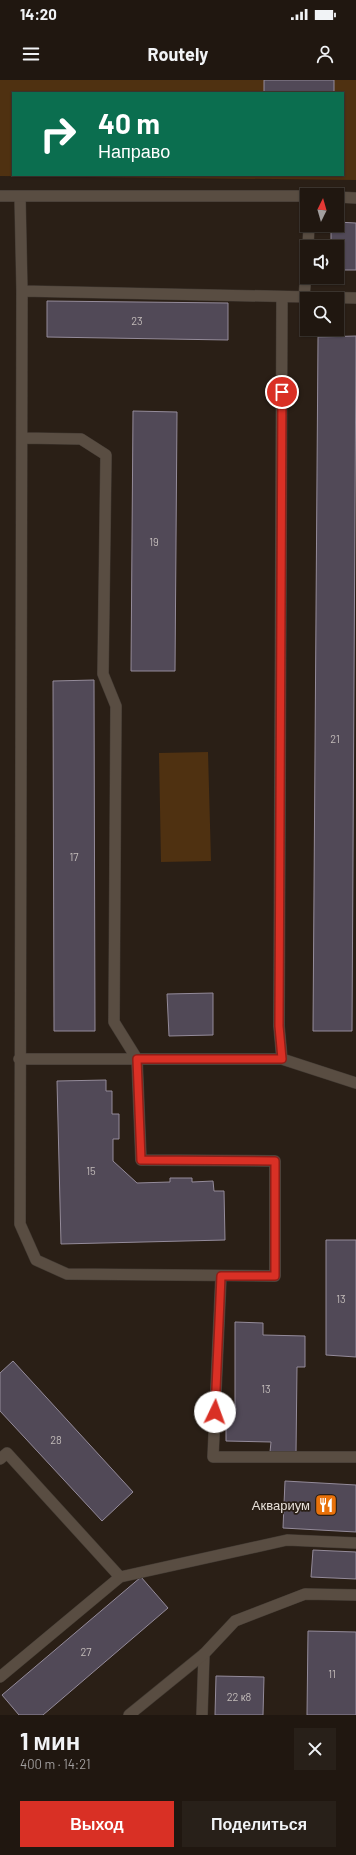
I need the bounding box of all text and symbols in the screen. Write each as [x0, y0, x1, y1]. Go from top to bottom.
text: 14:20 [20, 5, 57, 23]
icon: menu [20, 43, 42, 65]
text: Routely [148, 43, 208, 65]
icon: person [314, 43, 336, 65]
text: 40 m [98, 106, 160, 140]
icon: right [32, 108, 84, 160]
text: Направо [98, 140, 170, 162]
north arrow [300, 188, 344, 232]
map controls [300, 188, 344, 336]
button: sound [300, 240, 344, 284]
button: search [300, 292, 344, 336]
house number: 23 [131, 314, 143, 327]
pin [265, 375, 299, 409]
icon: arrive [271, 381, 293, 403]
house number: 19 [149, 535, 159, 548]
house number: 21 [330, 732, 340, 745]
house number: 17 [69, 850, 79, 863]
house number: 15 [86, 1164, 96, 1177]
house number: 13 [336, 1292, 346, 1305]
house number: 13 [261, 1382, 271, 1395]
position arrow [194, 1391, 236, 1433]
house number: 28 [50, 1433, 62, 1446]
restaurant icon: Аквариум [313, 1492, 339, 1518]
place label: Аквариум [252, 1497, 310, 1513]
house number: 27 [80, 1645, 92, 1658]
house number: 11 [328, 1667, 336, 1680]
house number: 22 к8 [227, 1690, 252, 1703]
text: 1 мин [20, 1726, 80, 1755]
button: close [294, 1728, 336, 1770]
text: 400 m · 14:21 [20, 1756, 91, 1772]
button: Выход [20, 1801, 174, 1847]
button: Поделиться [182, 1801, 336, 1847]

